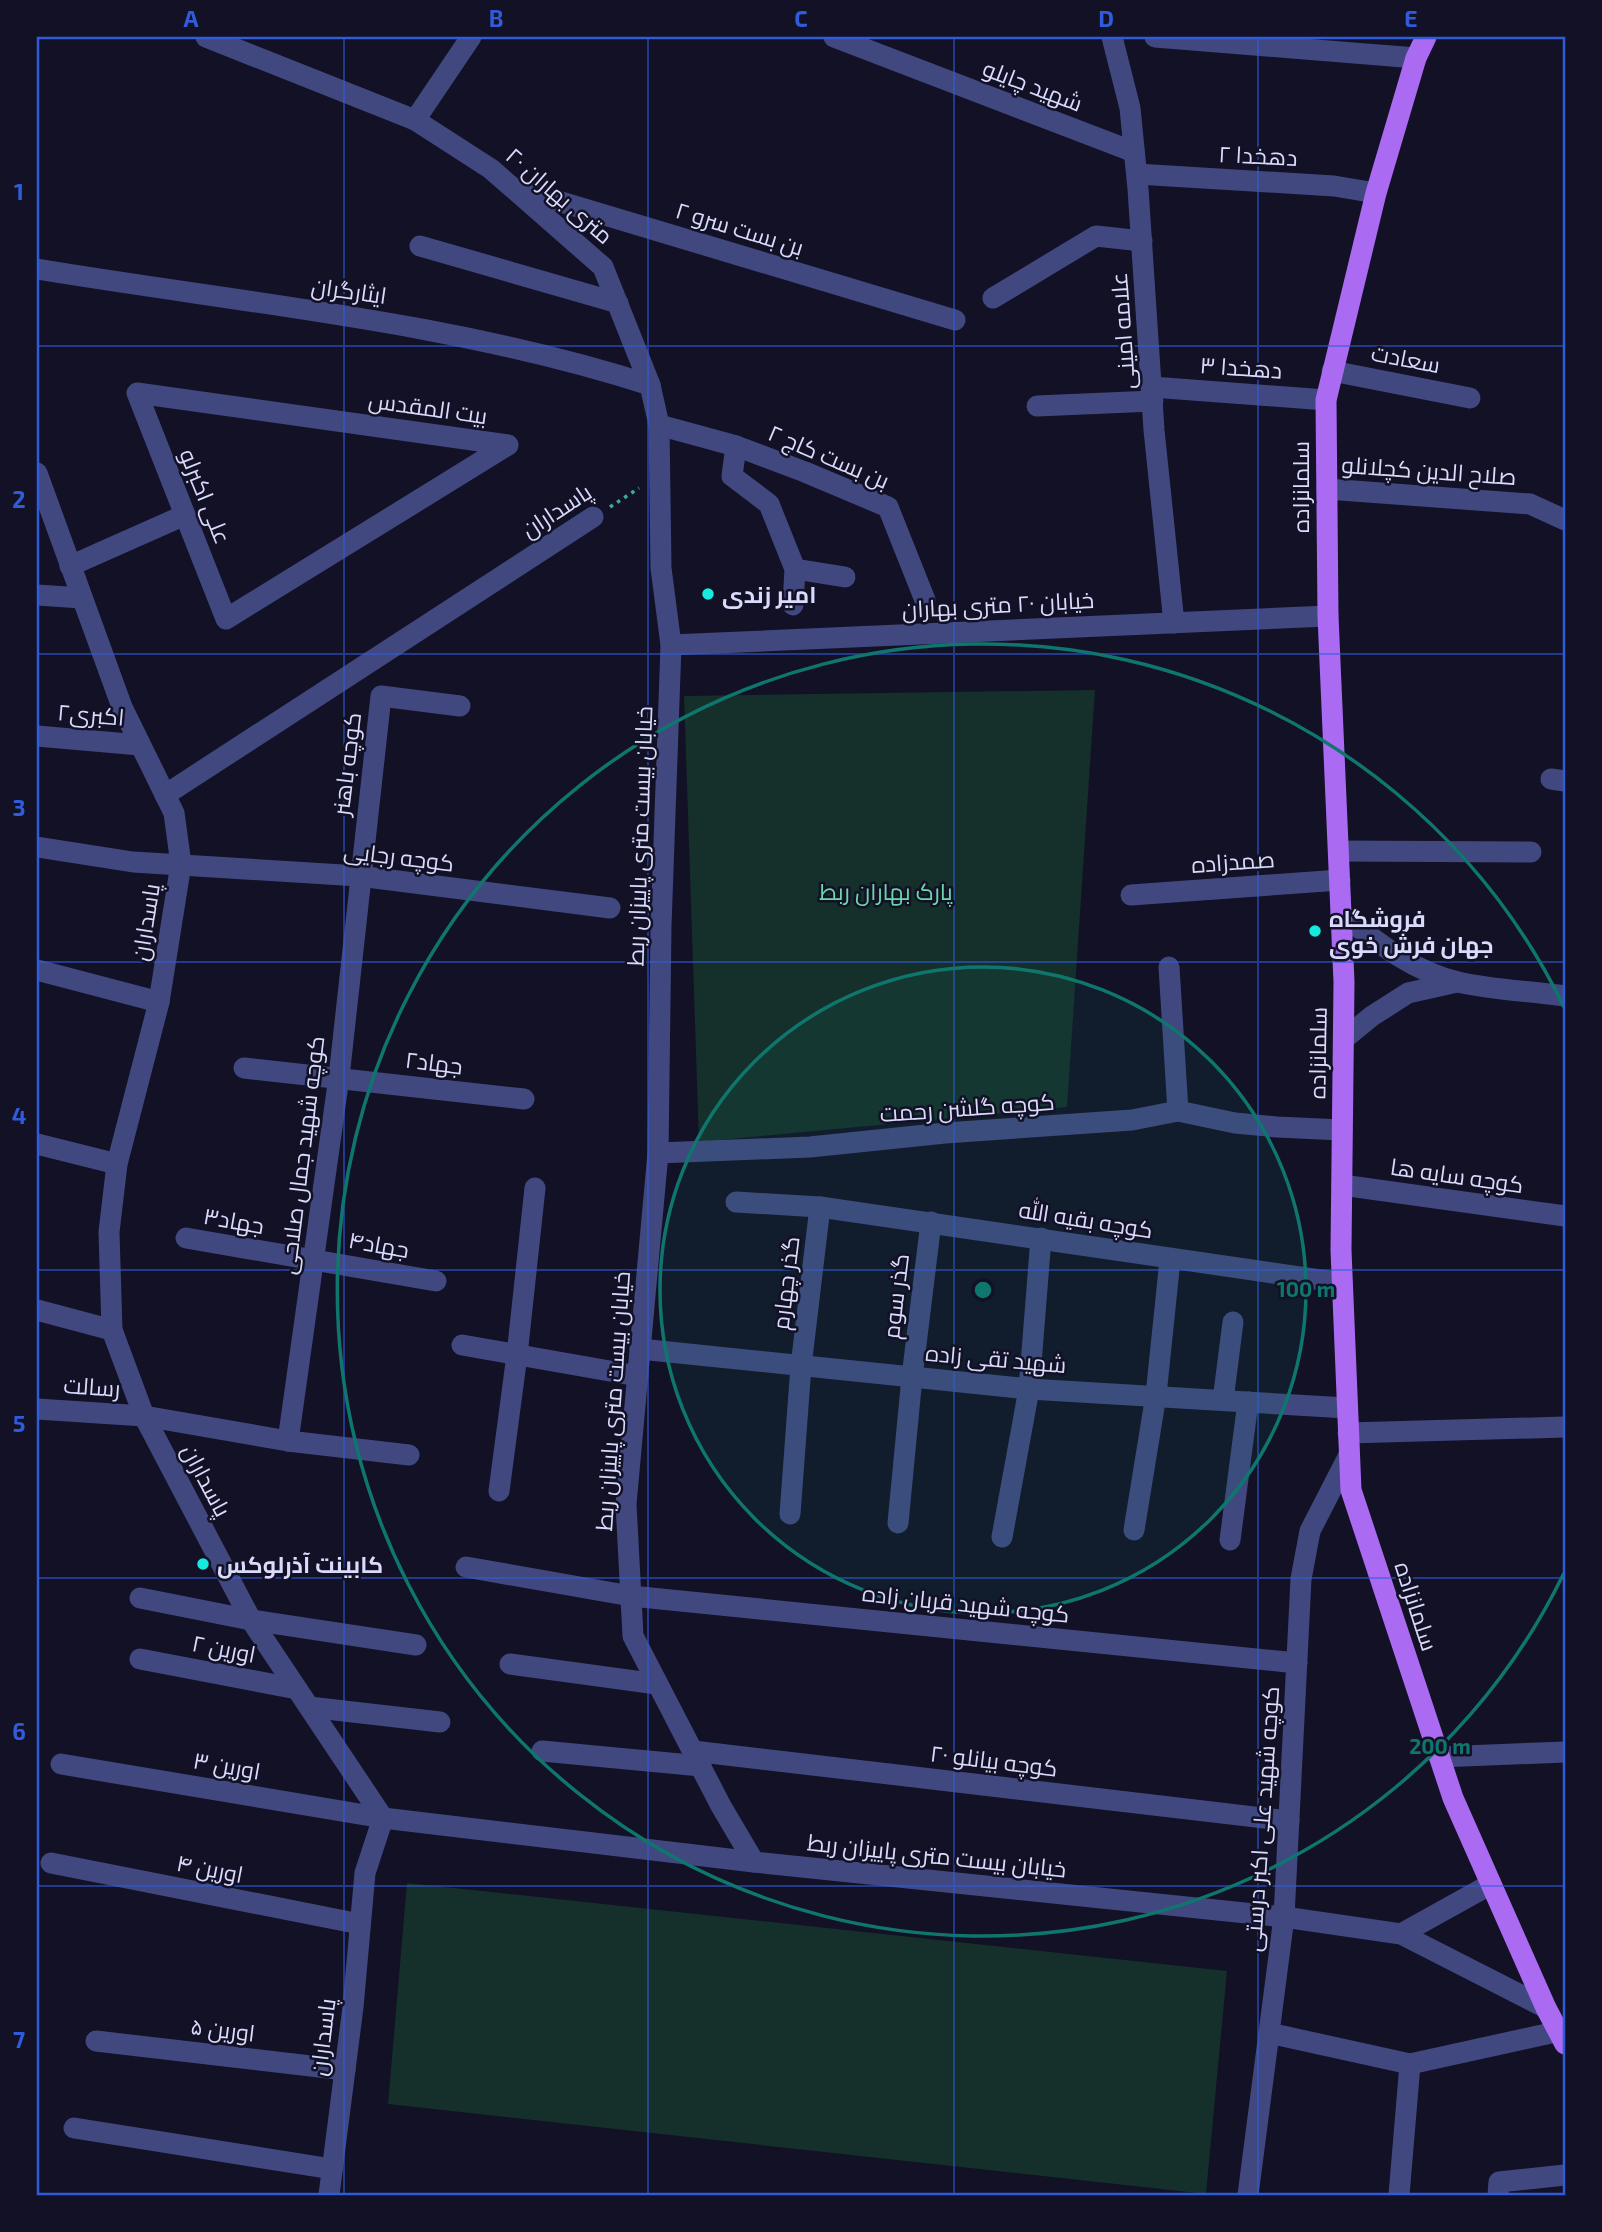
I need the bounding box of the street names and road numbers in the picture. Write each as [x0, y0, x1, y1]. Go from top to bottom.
street label: شهید چایلو [979, 53, 1087, 119]
street label: دهخدا ۲ [1218, 139, 1298, 171]
street label: ۲۰ متری بهاران [500, 141, 619, 250]
street label: بن بست سرو ۲ [672, 195, 807, 262]
street label: ایثارگران [309, 271, 389, 310]
street label: علامه امینی [1104, 272, 1141, 390]
street label: سعادت [1369, 338, 1443, 378]
street label: دهخدا ۳ [1199, 350, 1283, 384]
street label: بیت المقدس [367, 385, 489, 430]
street label: بن بست کاج ۲ [763, 418, 894, 497]
street label: سلمانزاده [1286, 441, 1314, 533]
street label: علی اکبرلو [173, 444, 238, 548]
street label: صلاح الدین کچلانلو [1340, 450, 1517, 493]
street label: پاسداران [516, 477, 597, 545]
street label: خیابان ۲۰ متری بهاران [901, 585, 1095, 624]
street label: اکبری۲ [56, 697, 126, 732]
street label: خیابان بیست متری پاییزان ربط [620, 705, 660, 967]
street label: کوچه باهنر [326, 711, 368, 819]
street label: کوچه رجایی [342, 835, 456, 879]
street label: صمدزاده [1190, 844, 1276, 878]
street label: پاسداران [125, 881, 167, 963]
street label: سلمانزاده [1302, 1007, 1332, 1099]
street label: کوچه شهید جمال صلاحی [272, 1034, 332, 1276]
street label: جهاد۲ [403, 1045, 464, 1080]
street label: کوچه گلشن رحمت [879, 1087, 1055, 1129]
street label: کوچه سایه ها [1388, 1152, 1525, 1200]
street label: کوچه بقیه الله [1017, 1195, 1155, 1245]
street label: جهاد۳ [201, 1201, 267, 1240]
street label: جهاد۴ [346, 1225, 412, 1264]
street label: گذر چهارم [765, 1235, 808, 1332]
street label: گذر سوم [876, 1252, 917, 1341]
street label: خیابان بیست متری پاییزان ربط [589, 1270, 637, 1532]
street label: شهید تقی زاده [924, 1338, 1068, 1379]
street label: رسالت [63, 1370, 121, 1402]
street label: پاسداران [175, 1439, 238, 1522]
street label: سلمانزاده [1389, 1558, 1445, 1654]
street label: کوچه شهید قربان زاده [861, 1578, 1071, 1630]
street label: اورین ۲ [190, 1628, 258, 1669]
street label: کوچه شهید علی اکبر درستی [1238, 1685, 1286, 1953]
street label: کوچه بیانلو ۲۰ [929, 1738, 1059, 1784]
street label: اورین ۳ [191, 1745, 263, 1786]
street label: خیابان بیست متری پاییزان ربط [806, 1827, 1068, 1885]
street label: اورین ۴ [174, 1848, 246, 1889]
street label: پاسداران [303, 1997, 343, 2078]
street label: اورین ۵ [189, 2011, 257, 2048]

